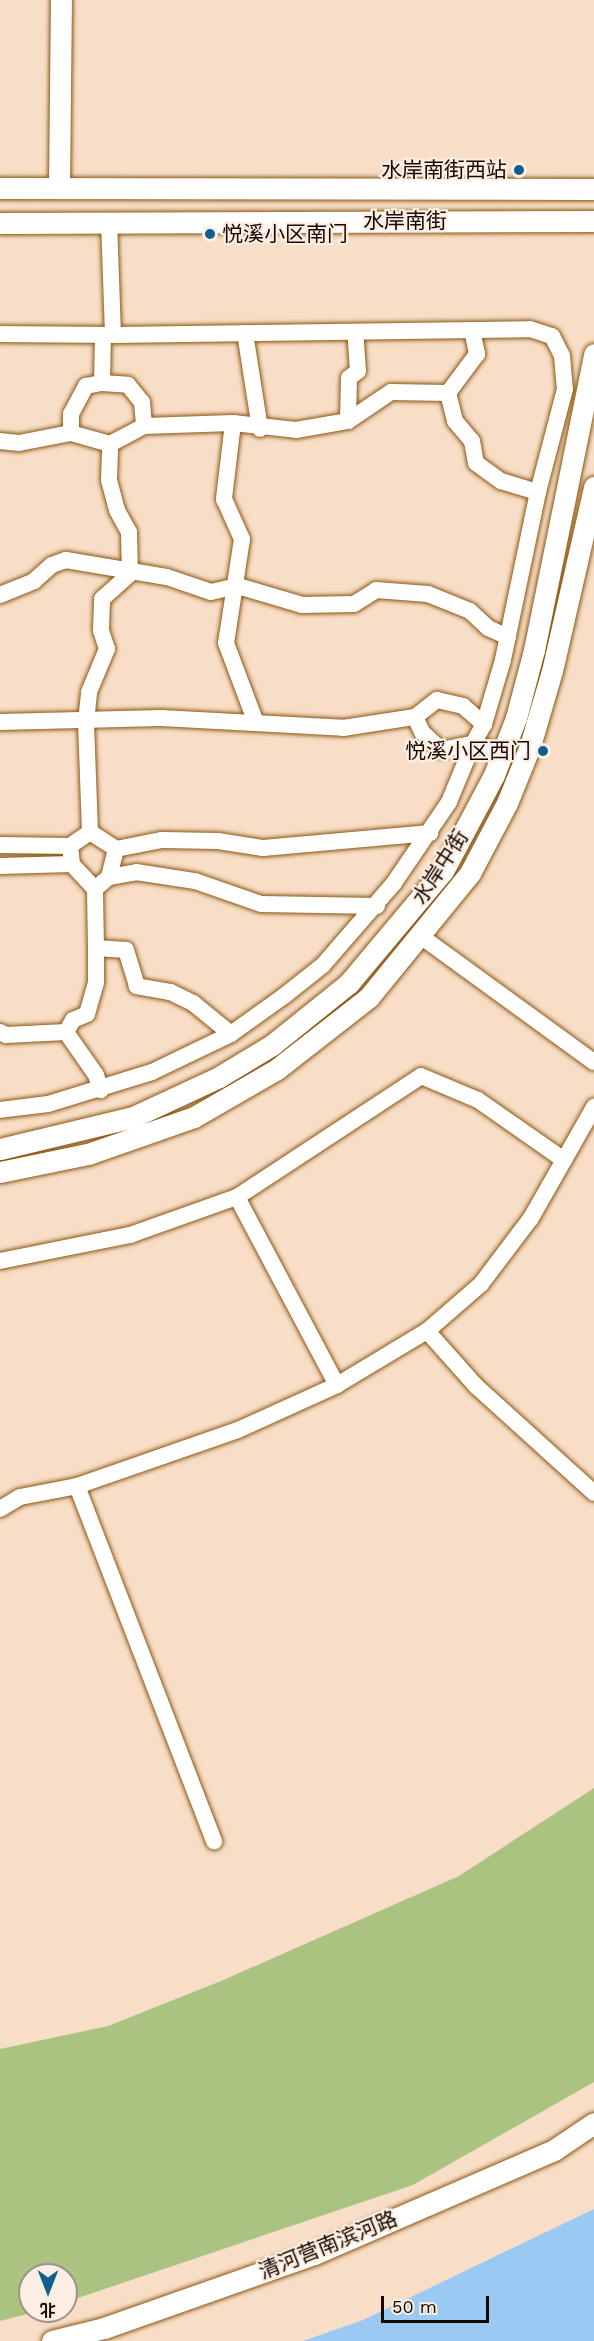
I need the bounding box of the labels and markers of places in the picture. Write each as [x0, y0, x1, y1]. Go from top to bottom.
place label: 水岸南街西站 [381, 157, 507, 183]
marker: 水岸南街西站 [512, 163, 526, 177]
place label: 悦溪小区南门 [222, 221, 348, 247]
marker: 悦溪小区南门 [203, 227, 217, 241]
place label: 悦溪小区西门 [405, 738, 531, 764]
marker: 悦溪小区西门 [536, 744, 550, 758]

